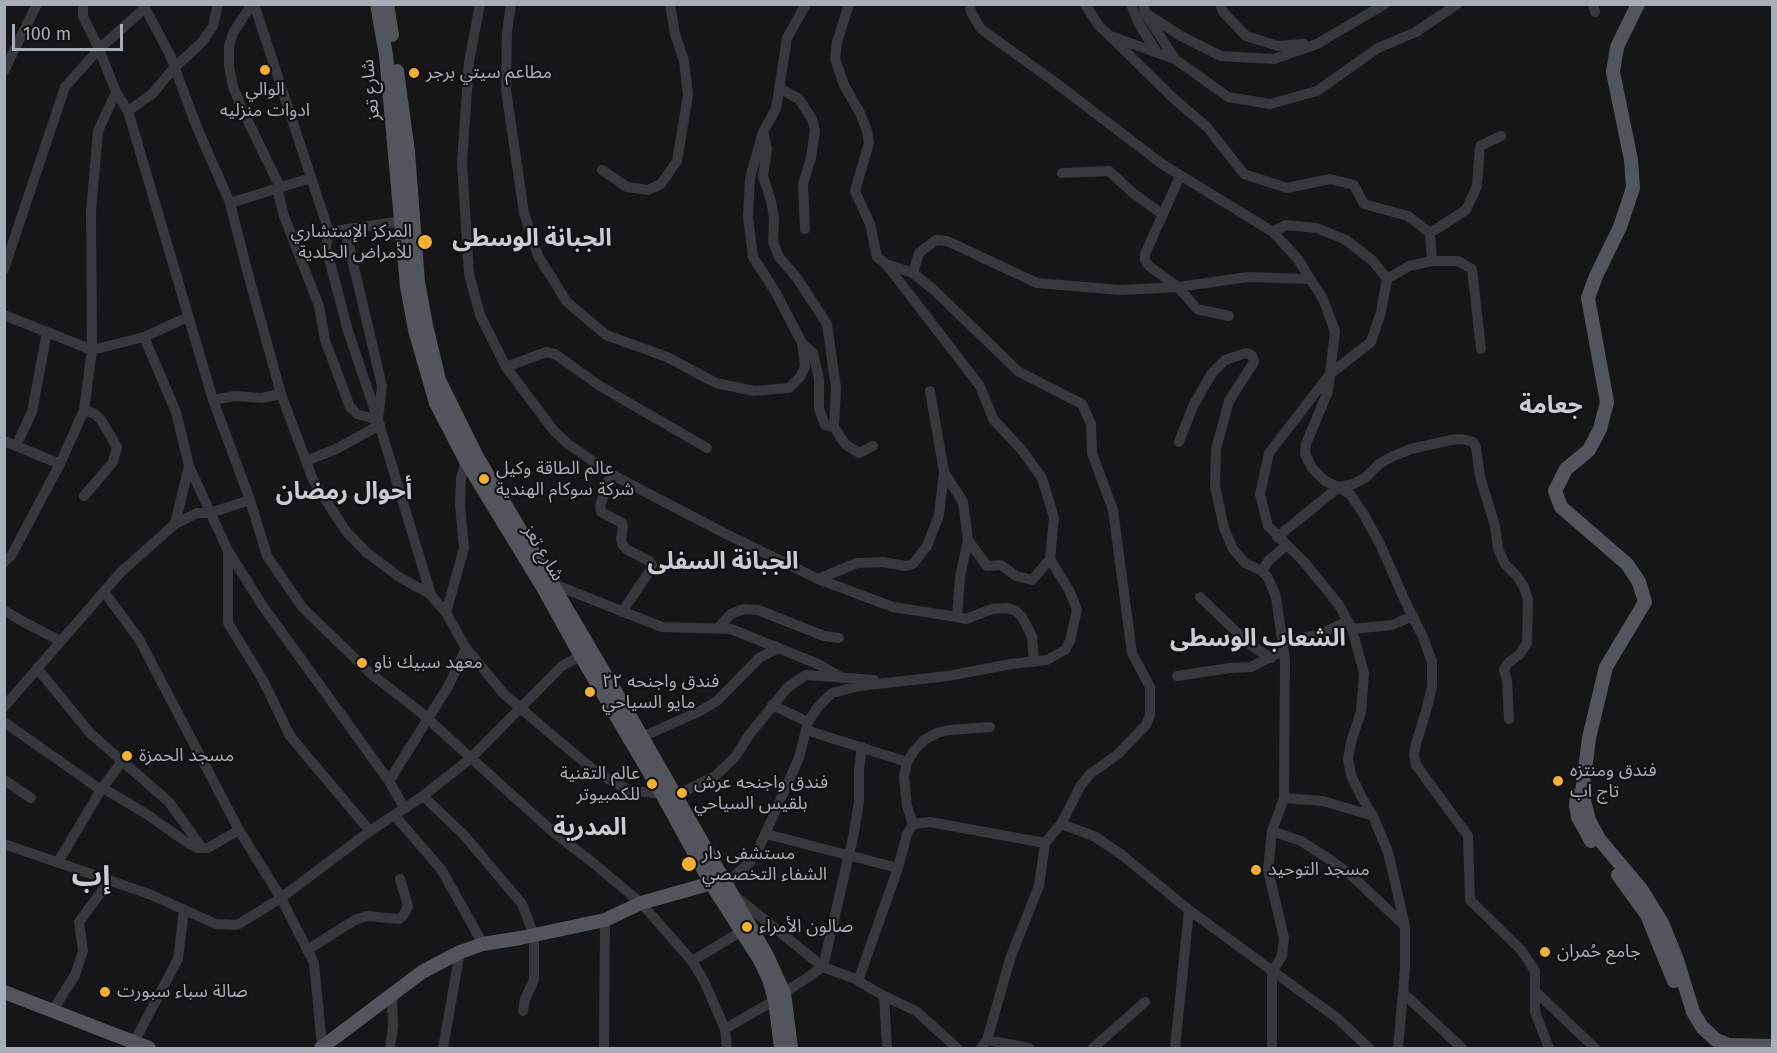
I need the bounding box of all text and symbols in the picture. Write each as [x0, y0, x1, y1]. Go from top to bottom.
scale bar [15, 12, 126, 50]
text: 100 m [23, 23, 71, 45]
street label: شارع تعز [357, 58, 385, 122]
place label: مطاعم سيتي برجر [426, 62, 552, 84]
marker: الوالي ادوات منزليه [258, 63, 272, 77]
marker: مطاعم سيتي برجر [407, 66, 421, 80]
place label: الوالي ادوات منزليه [220, 79, 310, 122]
place label: المركز الإستشاري للأمراض الجلدية [291, 221, 412, 264]
district label: الجبانة الوسطى [452, 225, 612, 253]
marker: المركز الإستشاري للأمراض الجلدية [416, 233, 434, 251]
district label: جعامة [1519, 392, 1583, 420]
place label: عالم الطاقة وكيل شركة سوكام الهندية [496, 458, 634, 500]
marker: عالم الطاقة وكيل شركة سوكام الهندية [477, 472, 491, 486]
district label: أحوال رمضان [276, 478, 412, 506]
street label: شارع تعز [518, 521, 568, 585]
district label: الجبانة السفلى [647, 548, 799, 576]
district label: الشعاب الوسطى [1170, 625, 1346, 653]
place label: معهد سبيك ناو [374, 652, 483, 674]
marker: معهد سبيك ناو [355, 656, 369, 670]
place label: فندق واجنحه ٢٢ مايو السياحي [602, 671, 719, 714]
marker: فندق واجنحه ٢٢ مايو السياحي [583, 685, 597, 699]
place label: مسجد الحمزة [139, 745, 234, 767]
marker: مسجد الحمزة [120, 749, 134, 763]
place label: فندق ومنتزه تاج اب [1570, 760, 1657, 802]
place label: عالم التقنية للكمبيوتر [560, 763, 640, 806]
place label: فندق واجنحه عرش بلقيس السياحي [694, 772, 828, 814]
marker: فندق ومنتزه تاج اب [1551, 774, 1565, 788]
marker: عالم التقنية للكمبيوتر [645, 777, 659, 791]
marker: فندق واجنحه عرش بلقيس السياحي [675, 786, 689, 800]
district label: المدرية [553, 814, 627, 842]
place label: مستشفى دار الشفاء التخصصي [702, 843, 827, 886]
marker: مستشفى دار الشفاء التخصصي [680, 855, 698, 873]
district label: إب [72, 859, 110, 895]
place label: مسجد التوحيد [1268, 859, 1370, 881]
marker: مسجد التوحيد [1249, 863, 1263, 877]
place label: صالون الأمراء [759, 916, 853, 938]
marker: صالون الأمراء [740, 920, 754, 934]
place label: جامع حُمران [1557, 941, 1641, 963]
marker: جامع حُمران [1538, 945, 1552, 959]
place label: صالة سباء سبورت [117, 981, 248, 1003]
marker: صالة سباء سبورت [98, 985, 112, 999]

